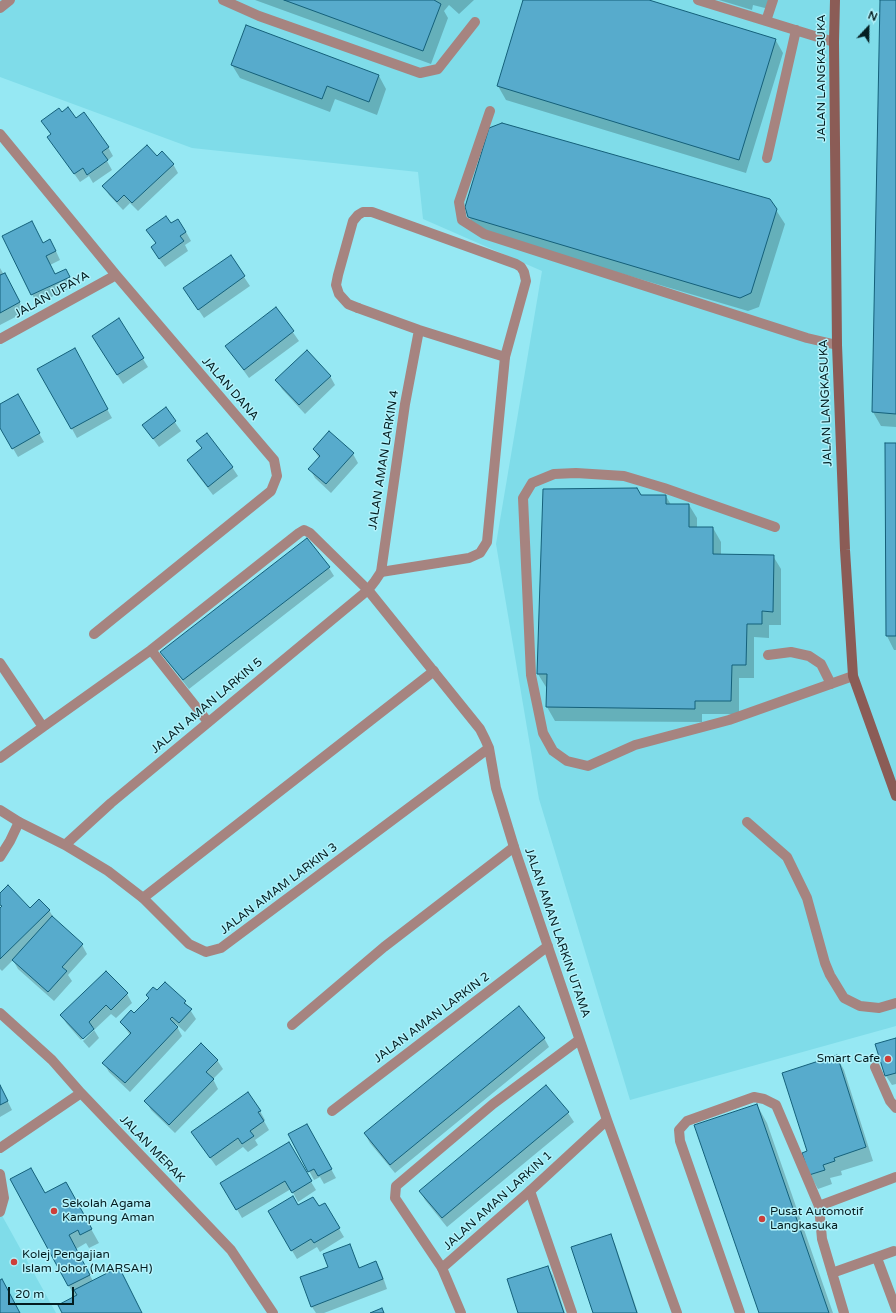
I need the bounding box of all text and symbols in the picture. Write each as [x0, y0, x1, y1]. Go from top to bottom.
north arrow [848, 8, 888, 48]
text: N [866, 9, 879, 24]
street label: JALAN LANGKASUKA [815, 14, 829, 142]
street label: JALAN UPAYA [12, 268, 92, 322]
street label: JALAN LANGKASUKA [817, 339, 835, 467]
street label: JALAN DANA [199, 354, 261, 424]
street label: JALAN AMAN LARKIN 4 [366, 389, 402, 531]
street label: JALAN AMAN LARKIN 5 [148, 655, 266, 757]
street label: JALAN AMAM LARKIN 3 [218, 840, 340, 938]
street label: JALAN AMAN LARKIN UTAMA [521, 846, 593, 1020]
street label: JALAN AMAN LARKIN 2 [371, 970, 493, 1066]
place label: Smart Cafe [817, 1052, 880, 1066]
marker: Smart Cafe [883, 1054, 893, 1064]
street label: JALAN MERAK [116, 1112, 188, 1186]
street label: JALAN AMAN LARKIN 1 [441, 1148, 555, 1254]
place label: Sekolah Agama Kampung Aman [62, 1197, 155, 1225]
place label: Pusat Automotif Langkasuka [770, 1205, 864, 1233]
marker: Sekolah Agama Kampung Aman [49, 1206, 59, 1216]
marker: Pusat Automotif Langkasuka [757, 1214, 767, 1224]
place label: Kolej Pengajian Islam Johor (MARSAH) [22, 1248, 153, 1276]
marker: Kolej Pengajian Islam Johor (MARSAH) [9, 1257, 19, 1267]
scale bar [10, 1279, 76, 1305]
text: 20 m [15, 1287, 44, 1301]

